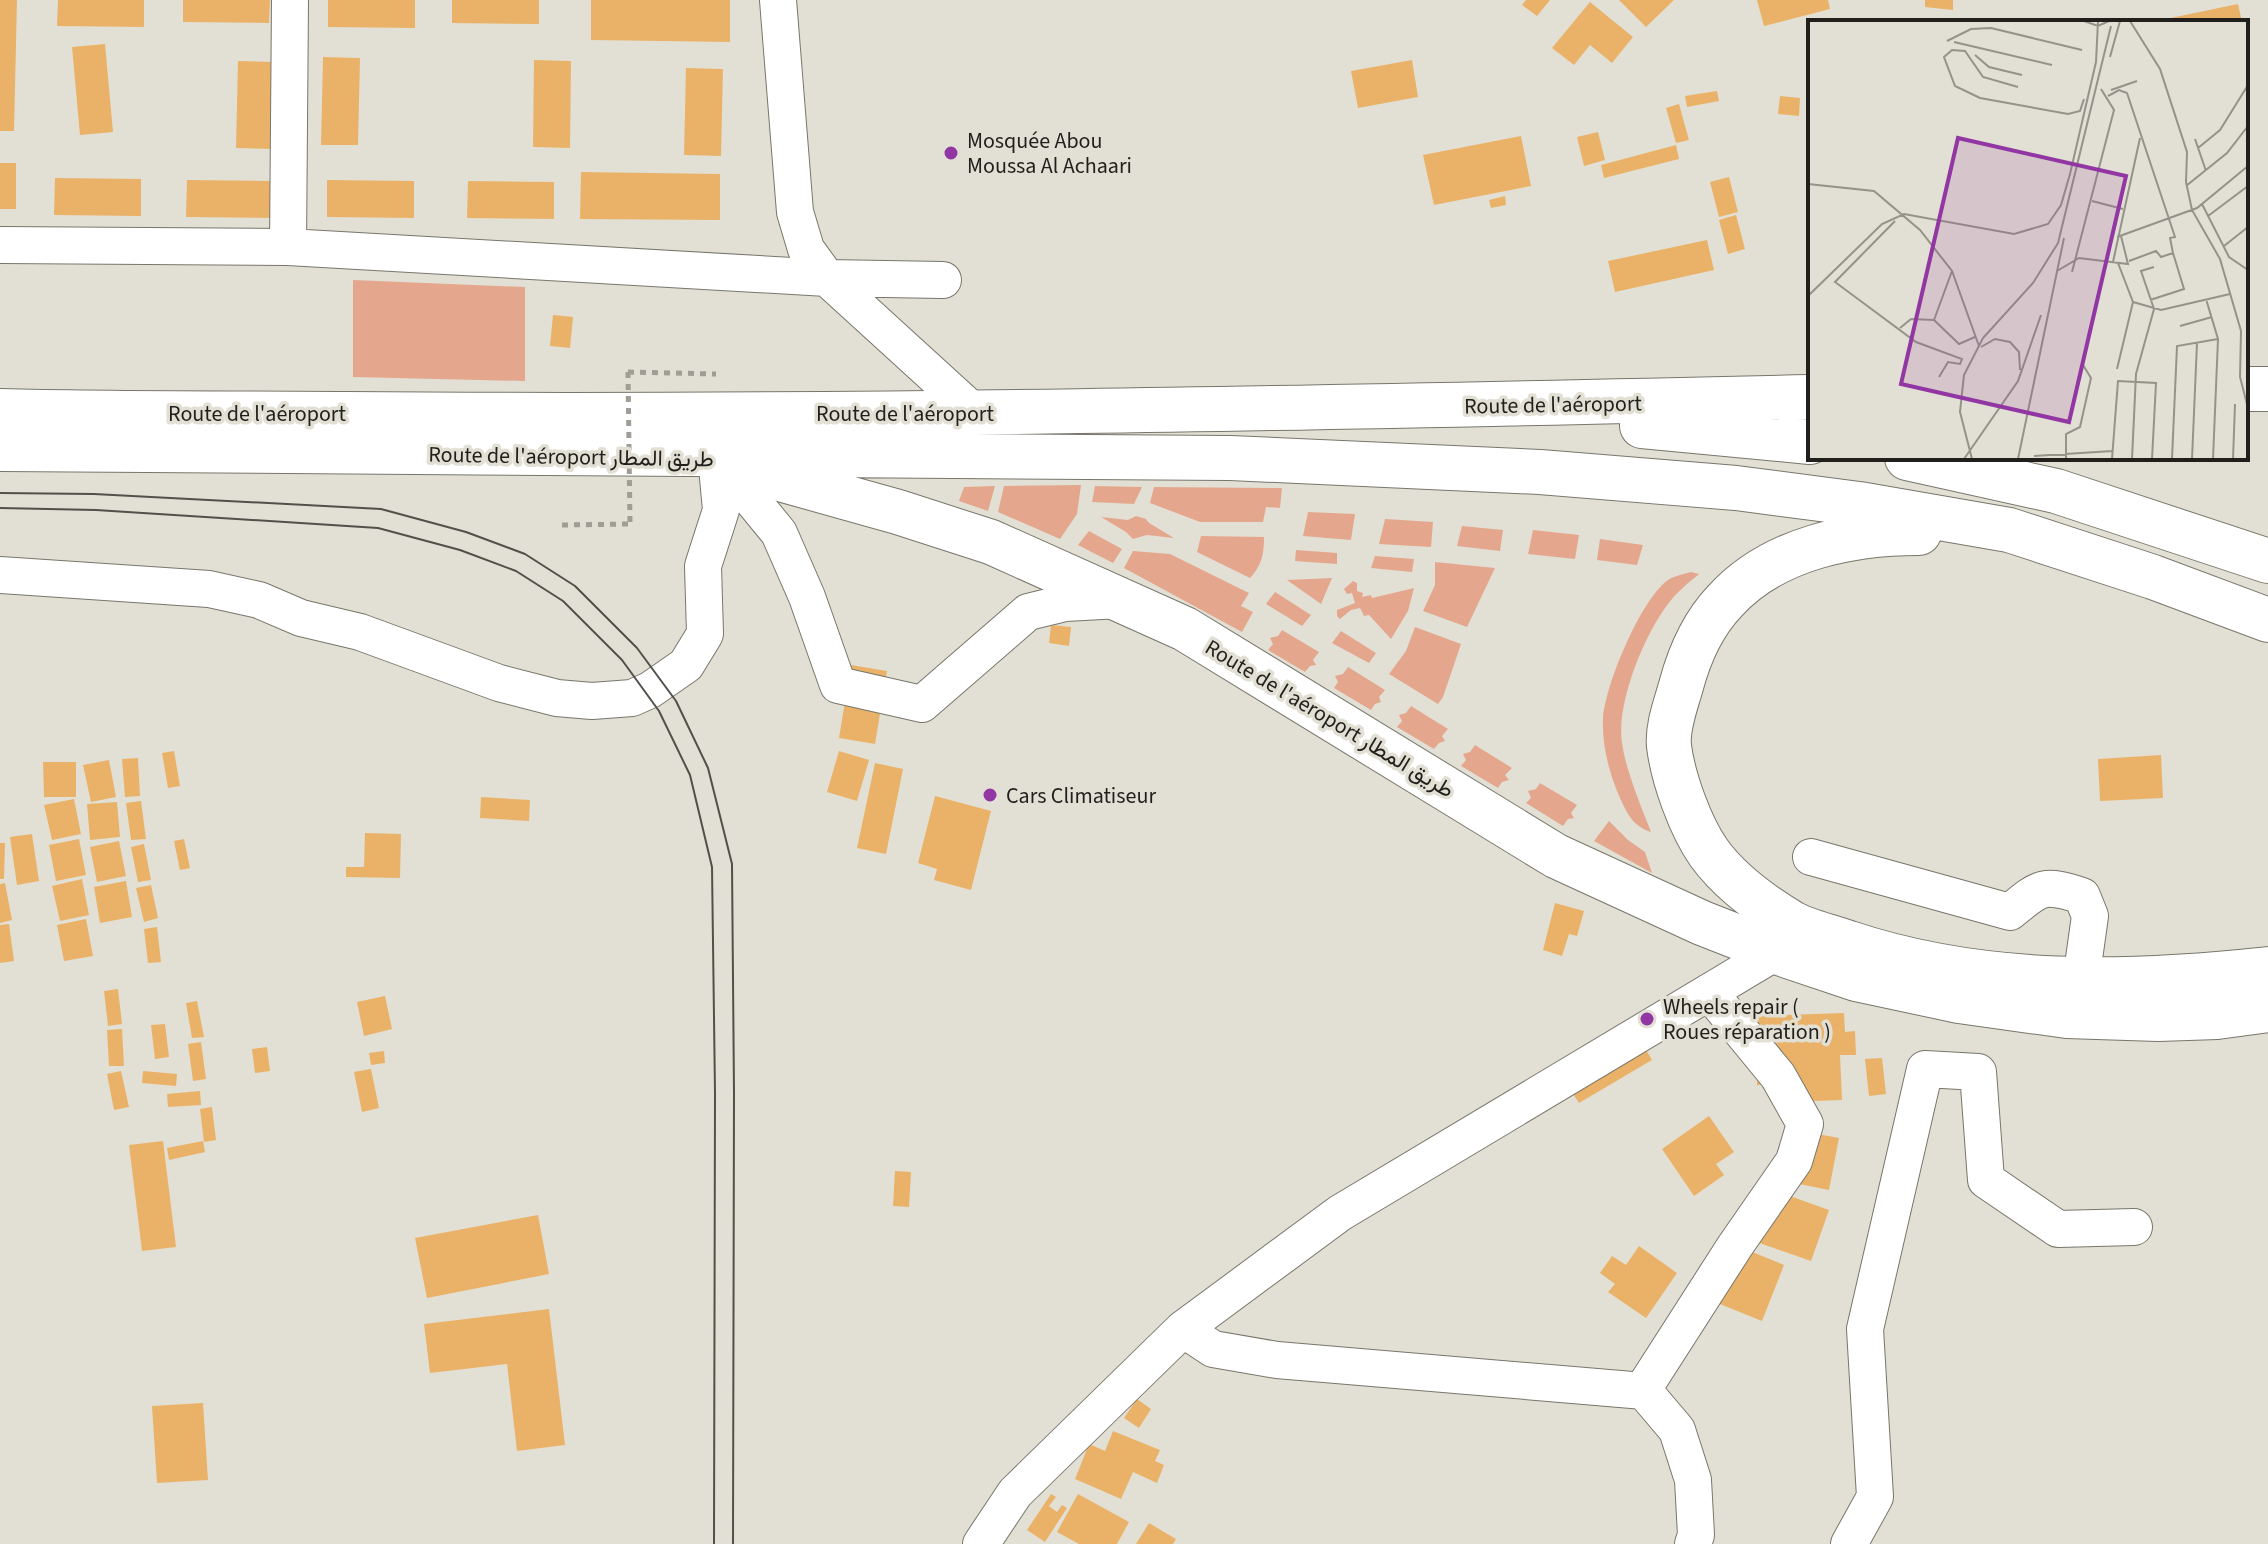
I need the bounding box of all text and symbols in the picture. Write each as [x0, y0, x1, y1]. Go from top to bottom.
inset map [1808, 20, 2248, 460]
place label: Mosquée Abou Moussa Al Achaari [967, 125, 1132, 182]
marker: Mosquée Abou Moussa Al Achaari [942, 144, 960, 162]
street label: Route de l'aéroport [1464, 387, 1643, 423]
street label: Route de l'aéroport [168, 398, 346, 430]
street label: Route de l'aéroport [816, 398, 994, 430]
street label: Route de l'aéroport طريق المطار [428, 439, 714, 475]
street label: Route de l'aéroport طريق المطار [1199, 632, 1460, 806]
place label: Cars Climatiseur [1006, 780, 1156, 812]
marker: Cars Climatiseur [981, 786, 999, 804]
place label: Wheels repair ( Roues réparation ) [1663, 991, 1831, 1048]
marker: Wheels repair ( Roues réparation ) [1638, 1010, 1656, 1028]

